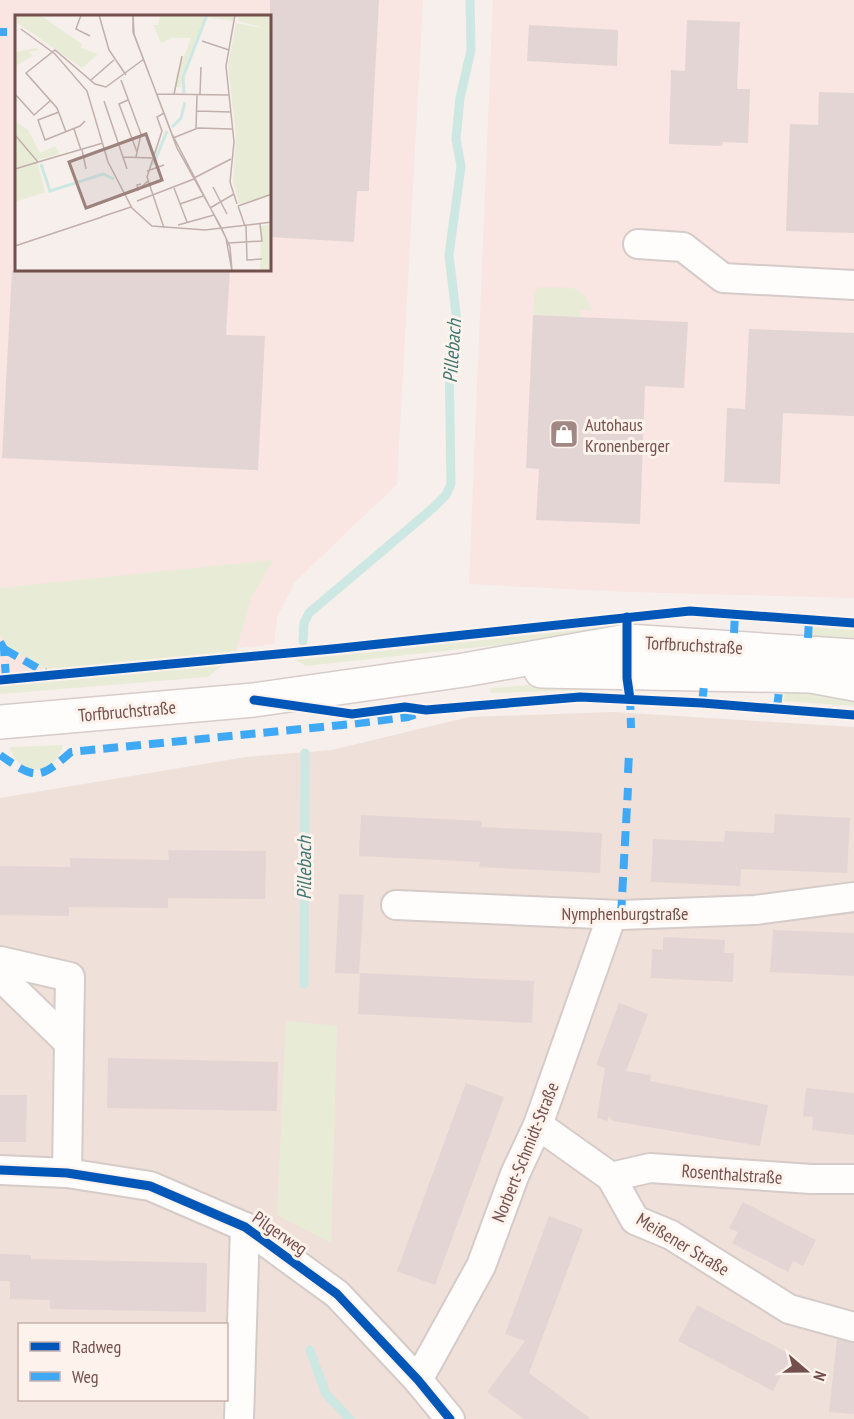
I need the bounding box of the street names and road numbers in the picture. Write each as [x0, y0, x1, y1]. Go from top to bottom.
street label: Torfbruchstraße [645, 631, 743, 659]
street label: Torfbruchstraße [77, 695, 177, 727]
street label: Nymphenburgstraße [562, 902, 688, 925]
street label: Norbert-Schmidt-Straße [486, 1079, 564, 1225]
street label: Rosenthalstraße [681, 1159, 783, 1189]
street label: Pilgerweg [248, 1206, 312, 1260]
street label: Meißener Straße [632, 1207, 734, 1281]

